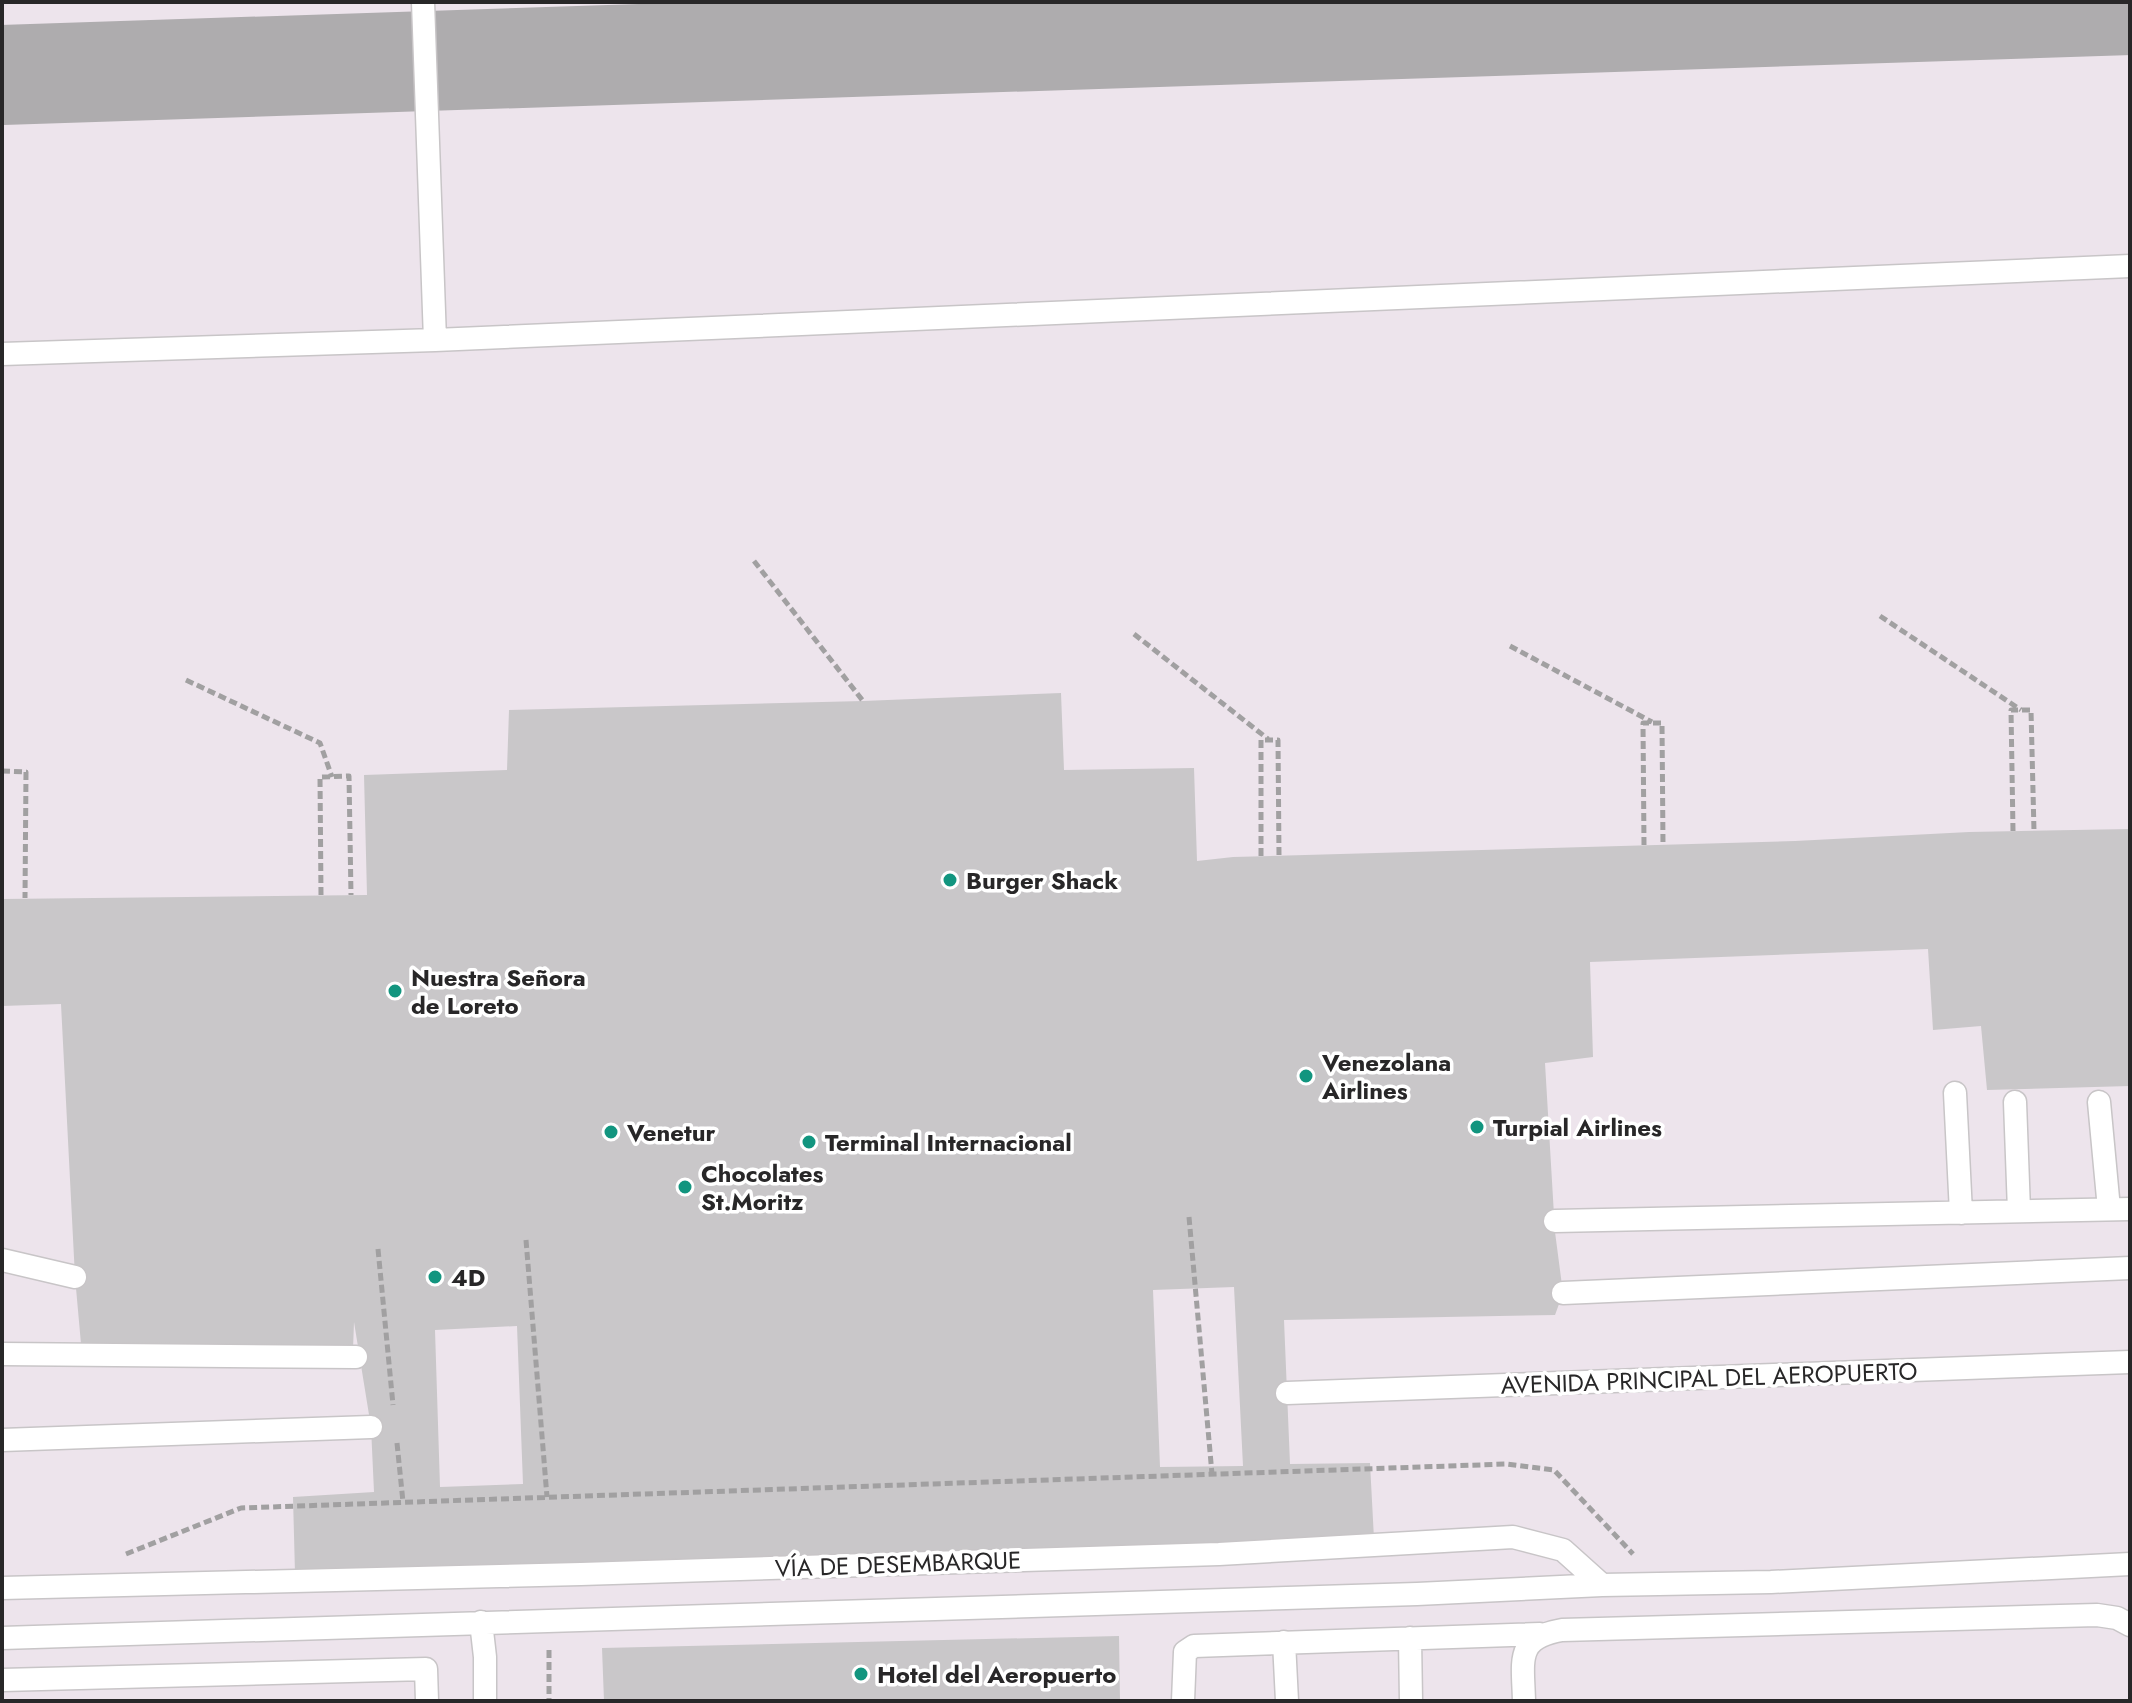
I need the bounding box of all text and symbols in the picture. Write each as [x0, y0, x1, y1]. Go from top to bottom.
place label: Burger Shack [966, 863, 1118, 898]
marker: Burger Shack [941, 871, 959, 889]
place label: Nuestra Señora de Loreto [411, 960, 586, 1023]
marker: Nuestra Señora de Loreto [386, 982, 404, 1000]
place label: Venezolana Airlines [1321, 1045, 1451, 1108]
marker: Venezolana Airlines [1297, 1067, 1315, 1085]
place label: Turpial Airlines [1493, 1110, 1662, 1145]
place label: Venetur [626, 1115, 715, 1150]
marker: Turpial Airlines [1468, 1118, 1486, 1136]
marker: Venetur [602, 1123, 620, 1141]
place label: Terminal Internacional [825, 1125, 1072, 1160]
marker: Terminal Internacional [800, 1133, 818, 1151]
place label: Chocolates St.Moritz [701, 1156, 823, 1219]
marker: Chocolates St.Moritz [676, 1178, 694, 1196]
place label: 4D [451, 1260, 485, 1295]
marker: 4D [426, 1268, 444, 1286]
street label: AVENIDA PRINCIPAL DEL AEROPUERTO [1500, 1353, 1918, 1403]
street label: VÍA DE DESEMBARQUE [774, 1542, 1022, 1586]
place label: Hotel del Aeropuerto [877, 1657, 1116, 1692]
marker: Hotel del Aeropuerto [852, 1665, 870, 1683]

